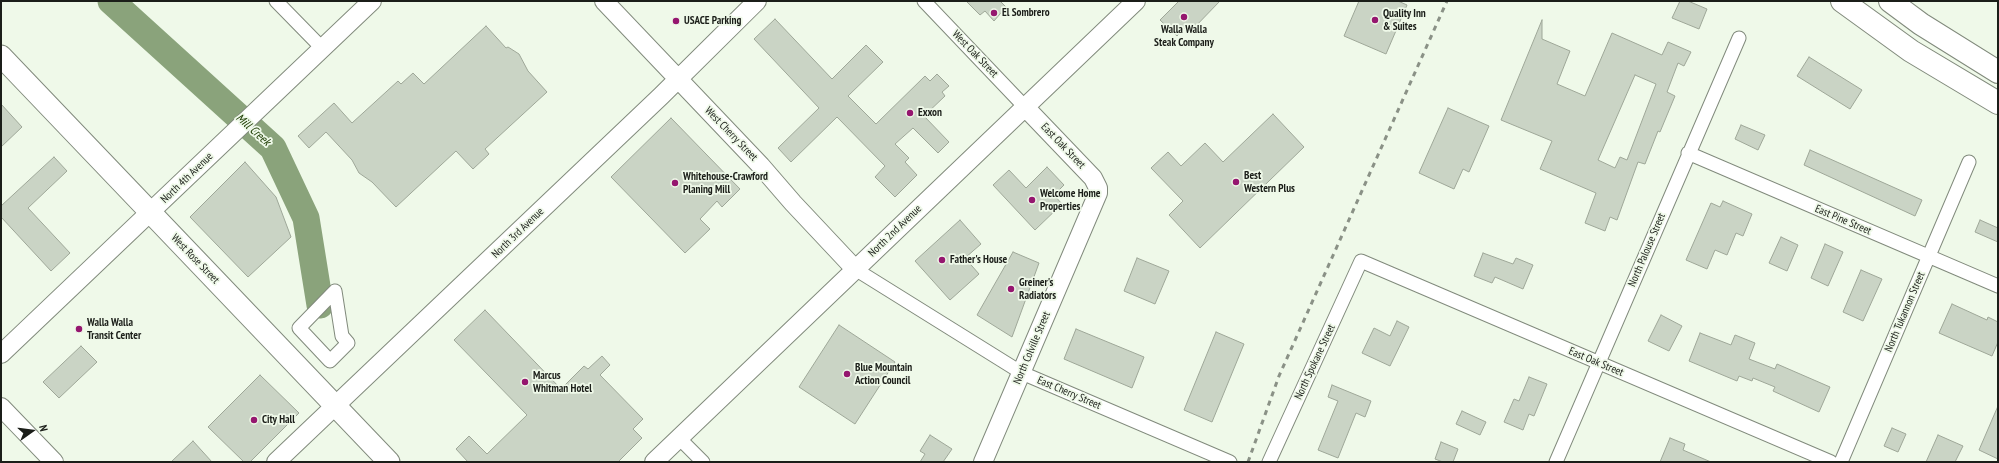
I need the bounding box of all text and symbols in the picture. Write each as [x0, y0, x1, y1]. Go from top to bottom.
place label: El Sombrero [1002, 6, 1050, 20]
place label: Quality Inn & Suites [1383, 7, 1426, 33]
marker: El Sombrero [989, 8, 999, 18]
marker: Walla Walla Steak Company [1179, 12, 1189, 22]
place label: USACE Parking [684, 14, 741, 28]
marker: Quality Inn & Suites [1370, 15, 1380, 25]
marker: USACE Parking [671, 16, 681, 26]
place label: Walla Walla Steak Company [1154, 23, 1214, 49]
street label: West Oak Street [949, 28, 1001, 80]
street label: West Cherry Street [702, 104, 760, 164]
place label: Exxon [918, 106, 942, 120]
marker: Exxon [905, 108, 915, 118]
water label: Mill Creek [233, 111, 273, 149]
street label: East Oak Street [1038, 121, 1088, 171]
street label: North 4th Avenue [158, 150, 216, 206]
place label: Best Western Plus [1244, 169, 1295, 195]
place label: Whitehouse-Crawford Planing Mill [683, 170, 768, 196]
marker: Best Western Plus [1231, 177, 1241, 187]
marker: Whitehouse-Crawford Planing Mill [670, 178, 680, 188]
place label: Welcome Home Properties [1040, 187, 1100, 213]
marker: Welcome Home Properties [1027, 195, 1037, 205]
street label: North 2nd Avenue [866, 202, 924, 260]
street label: East Pine Street [1813, 202, 1873, 238]
street label: North 3rd Avenue [489, 205, 547, 261]
street label: North Palouse Street [1626, 211, 1668, 289]
street label: West Rose Street [168, 232, 222, 286]
place label: Father's House [950, 253, 1007, 267]
marker: Father's House [937, 255, 947, 265]
street label: North Tukannon Street [1882, 270, 1928, 354]
place label: Greiner's Radiators [1019, 276, 1056, 302]
marker: Greiner's Radiators [1006, 284, 1016, 294]
street label: North Colville Street [1011, 310, 1053, 386]
place label: Walla Walla Transit Center [87, 316, 141, 342]
street label: North Spokane Street [1292, 322, 1338, 402]
marker: Walla Walla Transit Center [74, 324, 84, 334]
street label: East Oak Street [1567, 345, 1625, 379]
place label: Blue Mountain Action Council [855, 361, 912, 387]
place label: Marcus Whitman Hotel [533, 369, 592, 395]
marker: Blue Mountain Action Council [842, 369, 852, 379]
street label: East Cherry Street [1035, 374, 1103, 412]
marker: Marcus Whitman Hotel [520, 377, 530, 387]
north arrow [12, 411, 52, 451]
place label: City Hall [262, 413, 295, 427]
marker: City Hall [249, 415, 259, 425]
text: N [36, 424, 51, 433]

